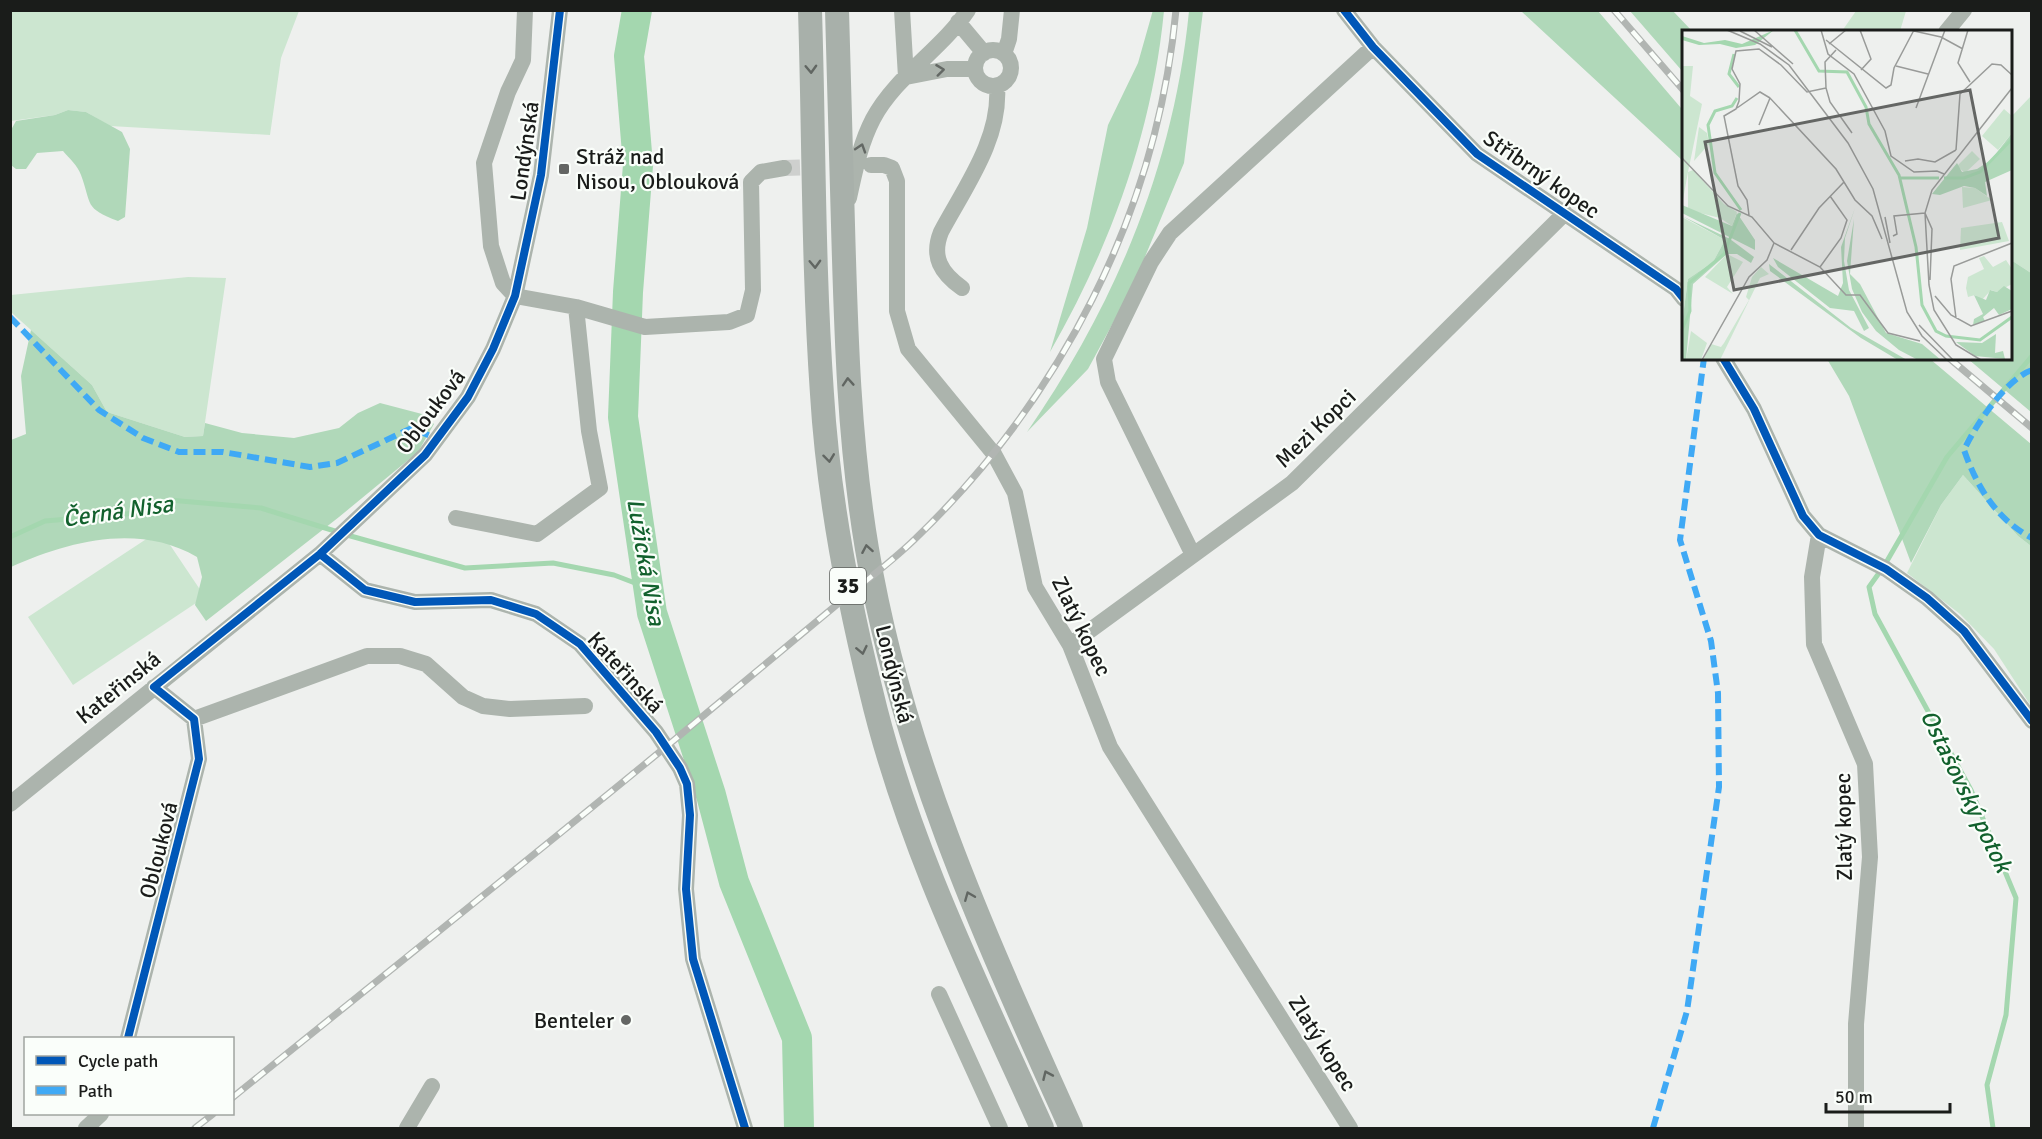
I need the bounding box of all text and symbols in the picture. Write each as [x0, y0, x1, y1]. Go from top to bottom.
inset map [1682, 30, 2012, 360]
one-way arrow [805, 64, 818, 73]
one-way arrow [936, 64, 945, 76]
street label: Londýnská [504, 100, 545, 203]
street label: Stříbrný kopec [1478, 124, 1605, 224]
place label: Stráž nad Nisou, Oblouková [576, 143, 740, 195]
one-way arrow [854, 143, 866, 154]
marker: Stráž nad Nisou, Oblouková [557, 162, 571, 176]
one-way arrow [809, 259, 822, 268]
street label: Oblouková [390, 364, 471, 459]
one-way arrow [842, 378, 855, 387]
street label: Mezi Kopci [1269, 383, 1361, 473]
one-way arrow [822, 454, 835, 463]
water label: Černá Nisa [61, 488, 176, 534]
water label: Lužická Nisa [620, 496, 672, 629]
one-way arrow [861, 544, 874, 554]
road number: 35 [830, 568, 866, 604]
street label: Zlatý kopec [1046, 572, 1117, 681]
street label: Londýnská [869, 622, 920, 726]
street label: Kateřinská [582, 626, 669, 719]
street label: Kateřinská [71, 645, 166, 730]
one-way arrow [855, 645, 868, 655]
water label: Ostašovský potok [1914, 705, 2019, 879]
street label: Zlatý kopec [1829, 773, 1858, 881]
street label: Oblouková [133, 799, 184, 901]
one-way arrow [964, 892, 976, 903]
street label: Zlatý kopec [1283, 990, 1363, 1096]
place label: Benteler [534, 1007, 614, 1034]
marker: Benteler [619, 1013, 633, 1027]
legend [24, 1037, 234, 1115]
text: Cycle path [78, 1050, 158, 1072]
one-way arrow [1042, 1070, 1054, 1081]
scale bar [1826, 1076, 1950, 1114]
text: Path [78, 1080, 113, 1102]
text: 50 m [1835, 1086, 1873, 1108]

